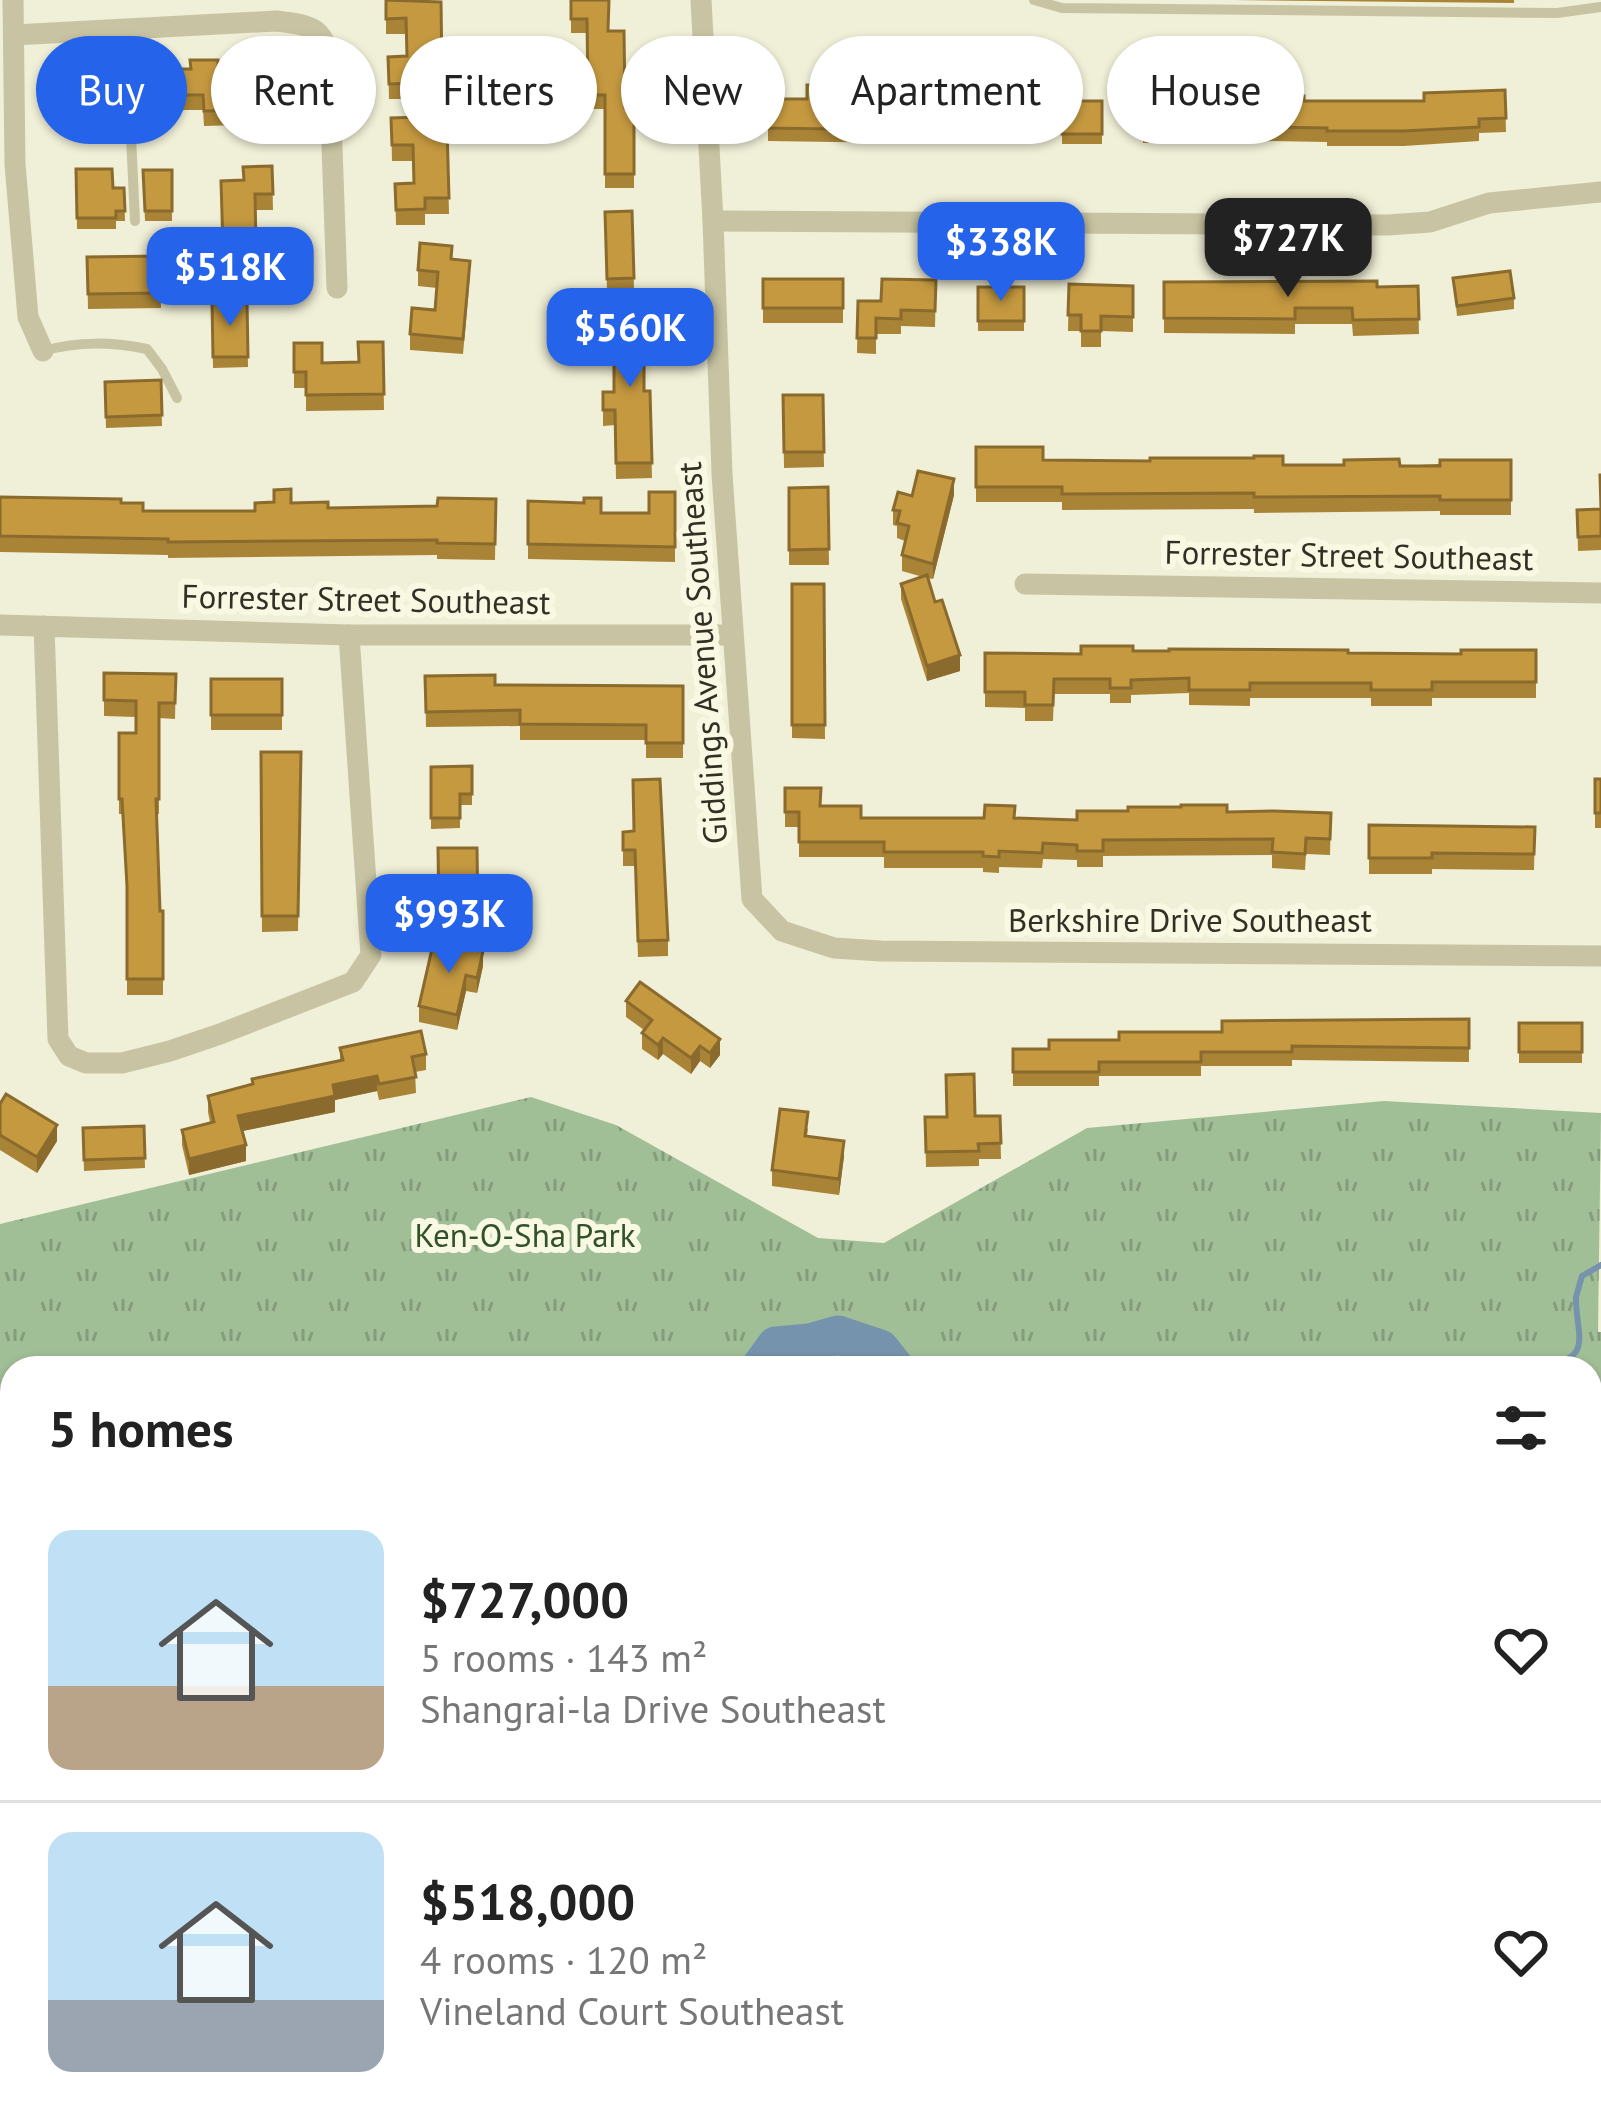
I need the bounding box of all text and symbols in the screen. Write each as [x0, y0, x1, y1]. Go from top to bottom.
chip: Buy [36, 36, 187, 144]
chip: Rent [211, 36, 376, 144]
chip: Filters [400, 36, 597, 144]
chip: New [621, 36, 785, 144]
chip: Apartment [809, 36, 1083, 144]
chip: House [1107, 36, 1304, 144]
pin: $727K [1204, 198, 1372, 300]
pin: $338K [917, 202, 1085, 304]
text: $727K [1232, 211, 1344, 262]
text: $338K [945, 215, 1057, 266]
pin: $518K [146, 227, 314, 329]
text: $518K [174, 240, 286, 291]
pin: $560K [546, 288, 714, 390]
text: $560K [574, 301, 686, 352]
street label: Giddings Avenue Southeast [667, 460, 736, 846]
street label: Forrester Street Southeast [1164, 530, 1534, 579]
street label: Forrester Street Southeast [181, 574, 551, 623]
pin: $993K [365, 874, 533, 976]
text: $993K [393, 887, 505, 938]
street label: Berkshire Drive Southeast [1008, 898, 1372, 941]
park label: Ken-O-Sha Park [414, 1213, 636, 1256]
text: 5 homes [48, 1395, 234, 1461]
icon: filters [1488, 1395, 1554, 1461]
text: $727,000 [420, 1566, 629, 1632]
icon: home [144, 1578, 288, 1722]
icon: heart [1488, 1617, 1554, 1683]
text: 5 rooms · 143 m² [420, 1632, 707, 1683]
text: Shangrai-la Drive Southeast [420, 1683, 886, 1734]
text: $518,000 [420, 1868, 635, 1934]
icon: home [144, 1880, 288, 2024]
icon: heart [1488, 1919, 1554, 1985]
text: 4 rooms · 120 m² [420, 1934, 707, 1985]
text: Vineland Court Southeast [420, 1985, 844, 2036]

